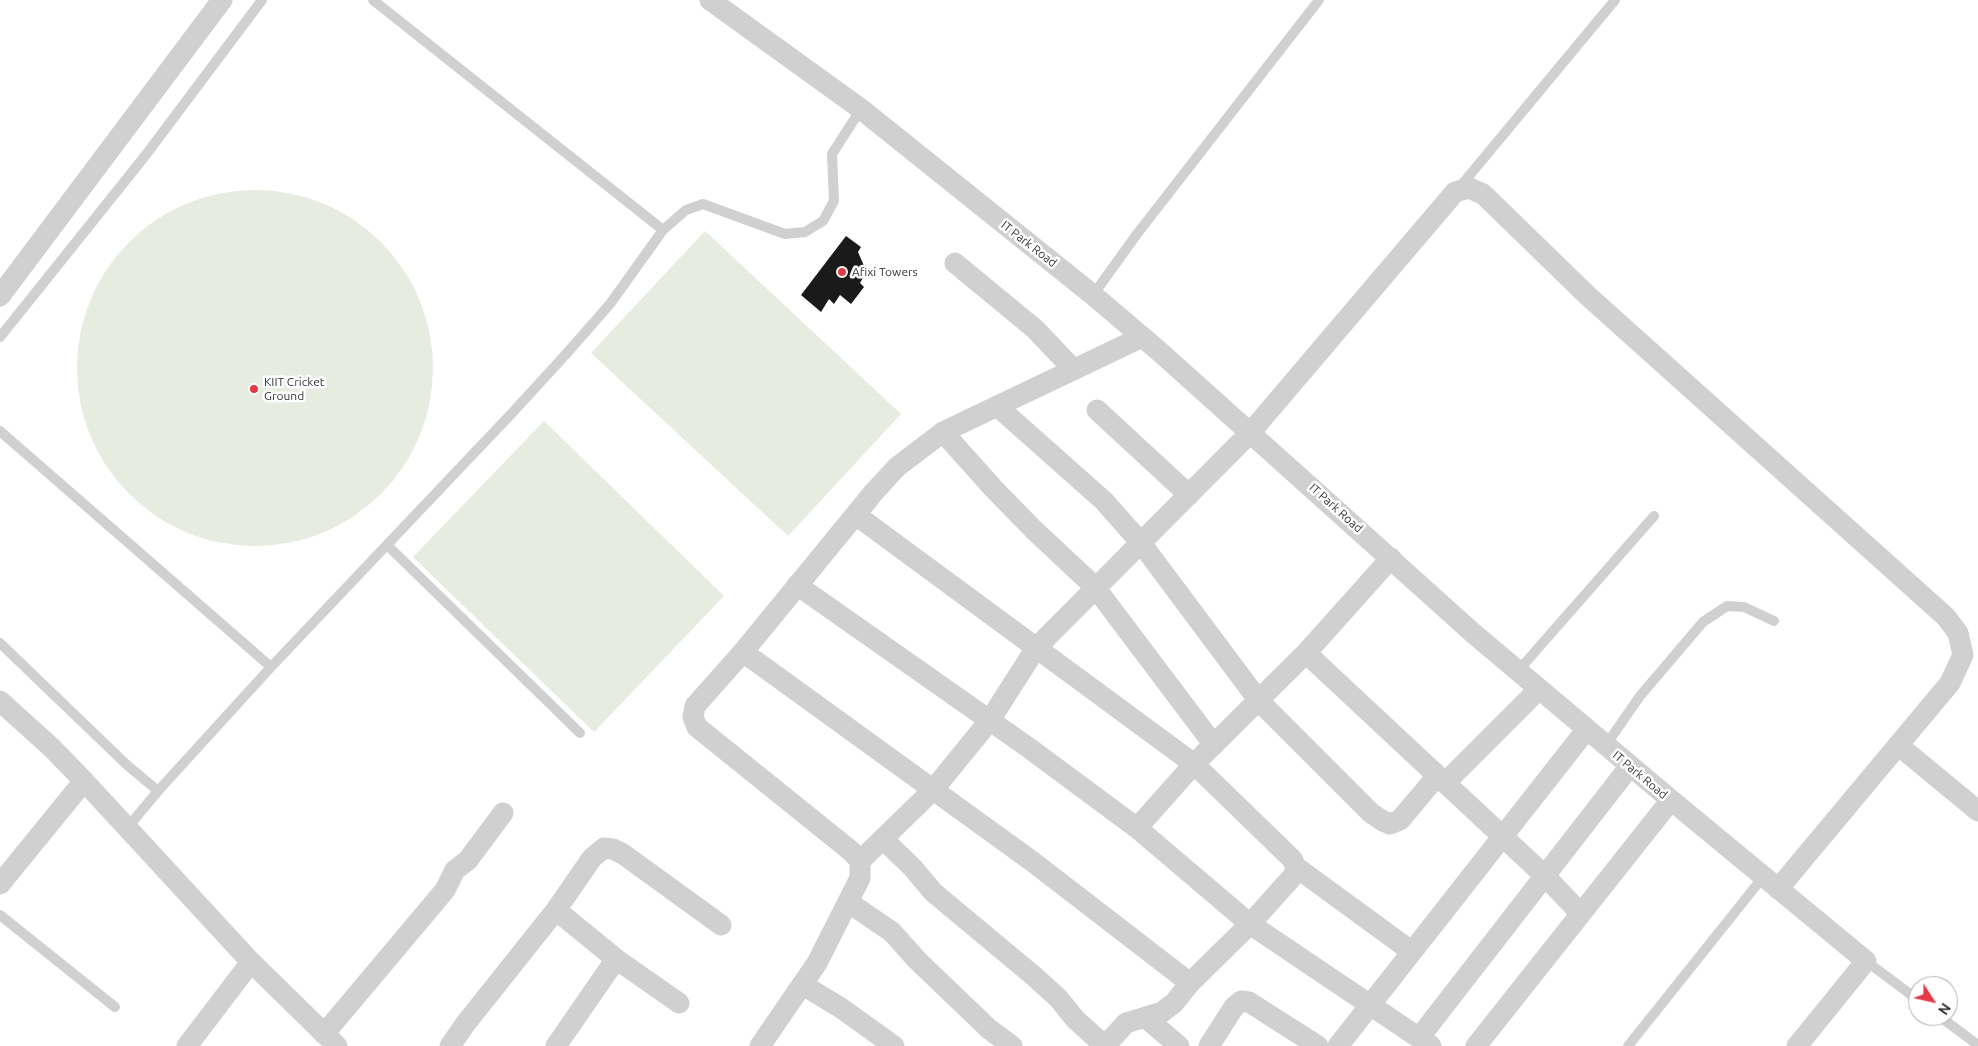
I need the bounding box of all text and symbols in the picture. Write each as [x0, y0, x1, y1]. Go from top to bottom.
street label: IT Park Road [998, 218, 1060, 270]
place label: Afixi Towers [852, 265, 918, 279]
marker: Afixi Towers [836, 266, 848, 278]
place label: KIIT Cricket Ground [264, 375, 324, 403]
marker: KIIT Cricket Ground [248, 383, 260, 395]
street label: IT Park Road [1306, 480, 1366, 536]
street label: IT Park Road [1610, 748, 1670, 802]
north arrow [1908, 976, 1958, 1026]
text: N [1935, 1000, 1954, 1018]

